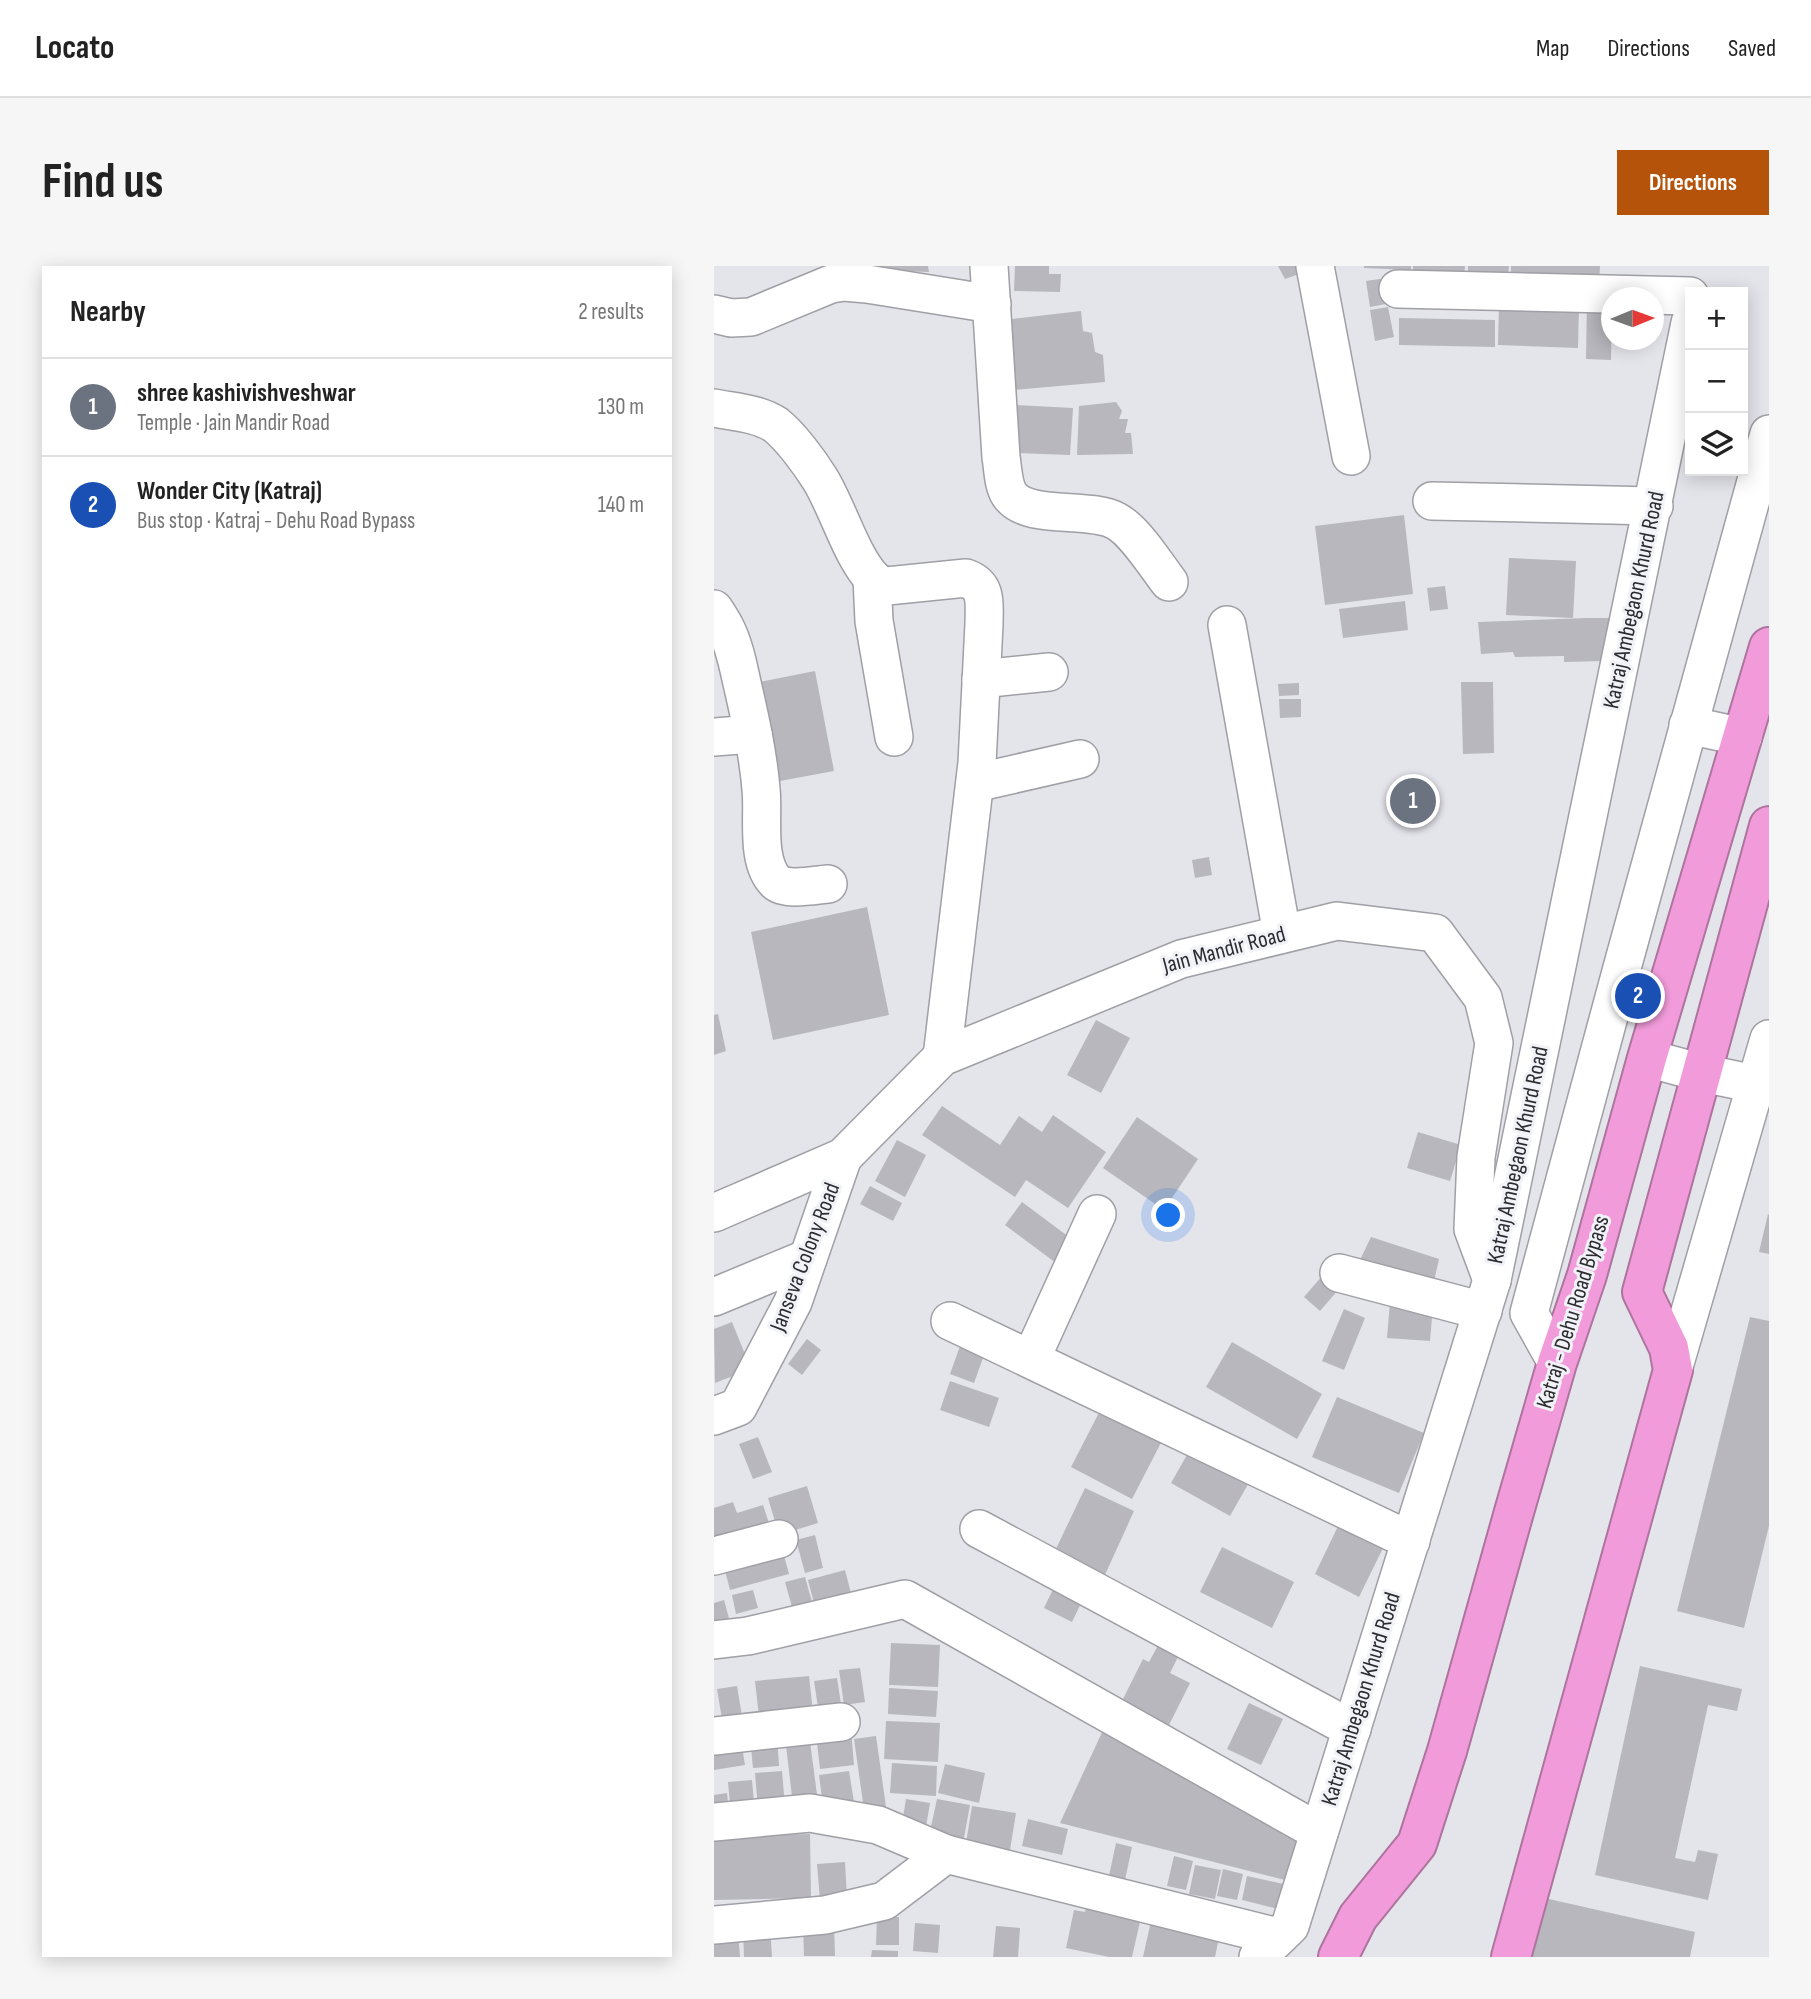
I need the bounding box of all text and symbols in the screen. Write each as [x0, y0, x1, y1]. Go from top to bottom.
text: Locato [35, 28, 114, 68]
text: Map [1536, 34, 1569, 63]
text: Directions [1607, 34, 1690, 63]
text: Saved [1728, 34, 1776, 63]
button: Directions [1617, 150, 1769, 215]
text: Find us [42, 153, 164, 212]
north arrow [1601, 287, 1664, 350]
map controls [1685, 287, 1748, 476]
button: + [1685, 287, 1748, 350]
text: Nearby [70, 294, 146, 330]
text: 2 results [578, 298, 644, 326]
button: − [1685, 350, 1748, 413]
text: shree kashivishveshwar [137, 378, 356, 409]
text: 1 [88, 393, 98, 421]
text: 130 m [598, 393, 644, 421]
text: Temple · Jain Mandir Road [137, 409, 330, 437]
button: layers [1685, 413, 1748, 476]
text: Wonder City (Katraj) [137, 476, 322, 507]
street label: Katraj Ambegaon Khurd Road [1597, 489, 1671, 711]
text: 2 [88, 491, 98, 519]
text: 140 m [598, 491, 644, 519]
text: Bus stop · Katraj - Dehu Road Bypass [137, 507, 415, 535]
pin: 1 [1390, 775, 1436, 827]
street label: Jain Mandir Road [1158, 920, 1289, 980]
pin: 2 [1615, 970, 1661, 1022]
street label: Katraj Ambegaon Khurd Road [1481, 1044, 1555, 1266]
street label: Janseva Colony Road [763, 1179, 846, 1336]
your location [1151, 1198, 1185, 1232]
street label: Katraj - Dehu Road Bypass [1530, 1212, 1616, 1412]
street label: Katraj Ambegaon Khurd Road [1315, 1589, 1407, 1809]

